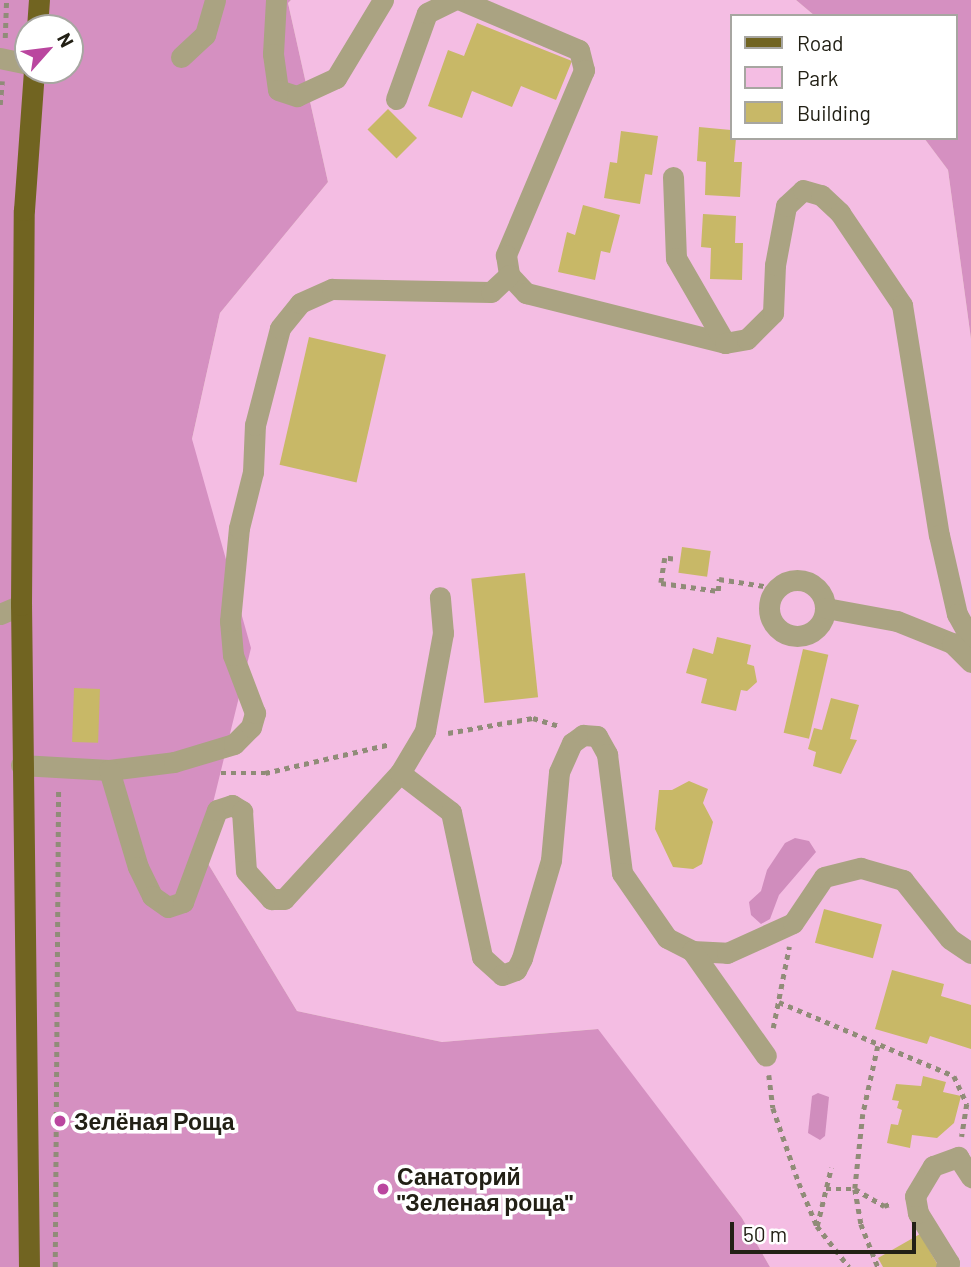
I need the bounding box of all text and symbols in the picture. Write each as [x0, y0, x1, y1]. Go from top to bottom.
north arrow [14, 14, 84, 84]
legend [730, 14, 957, 140]
text: N [53, 29, 79, 51]
text: Road [797, 30, 843, 55]
text: Park [797, 65, 838, 90]
text: Building [797, 100, 871, 125]
place label: Зелёная Роща [74, 1107, 235, 1135]
marker: Зелёная Роща [52, 1113, 68, 1129]
place label: Санаторий "Зеленая роща" [397, 1162, 573, 1216]
marker: Санаторий "Зеленая роща" [375, 1181, 391, 1197]
scale bar [733, 1208, 918, 1252]
text: 50 m [743, 1221, 787, 1246]

